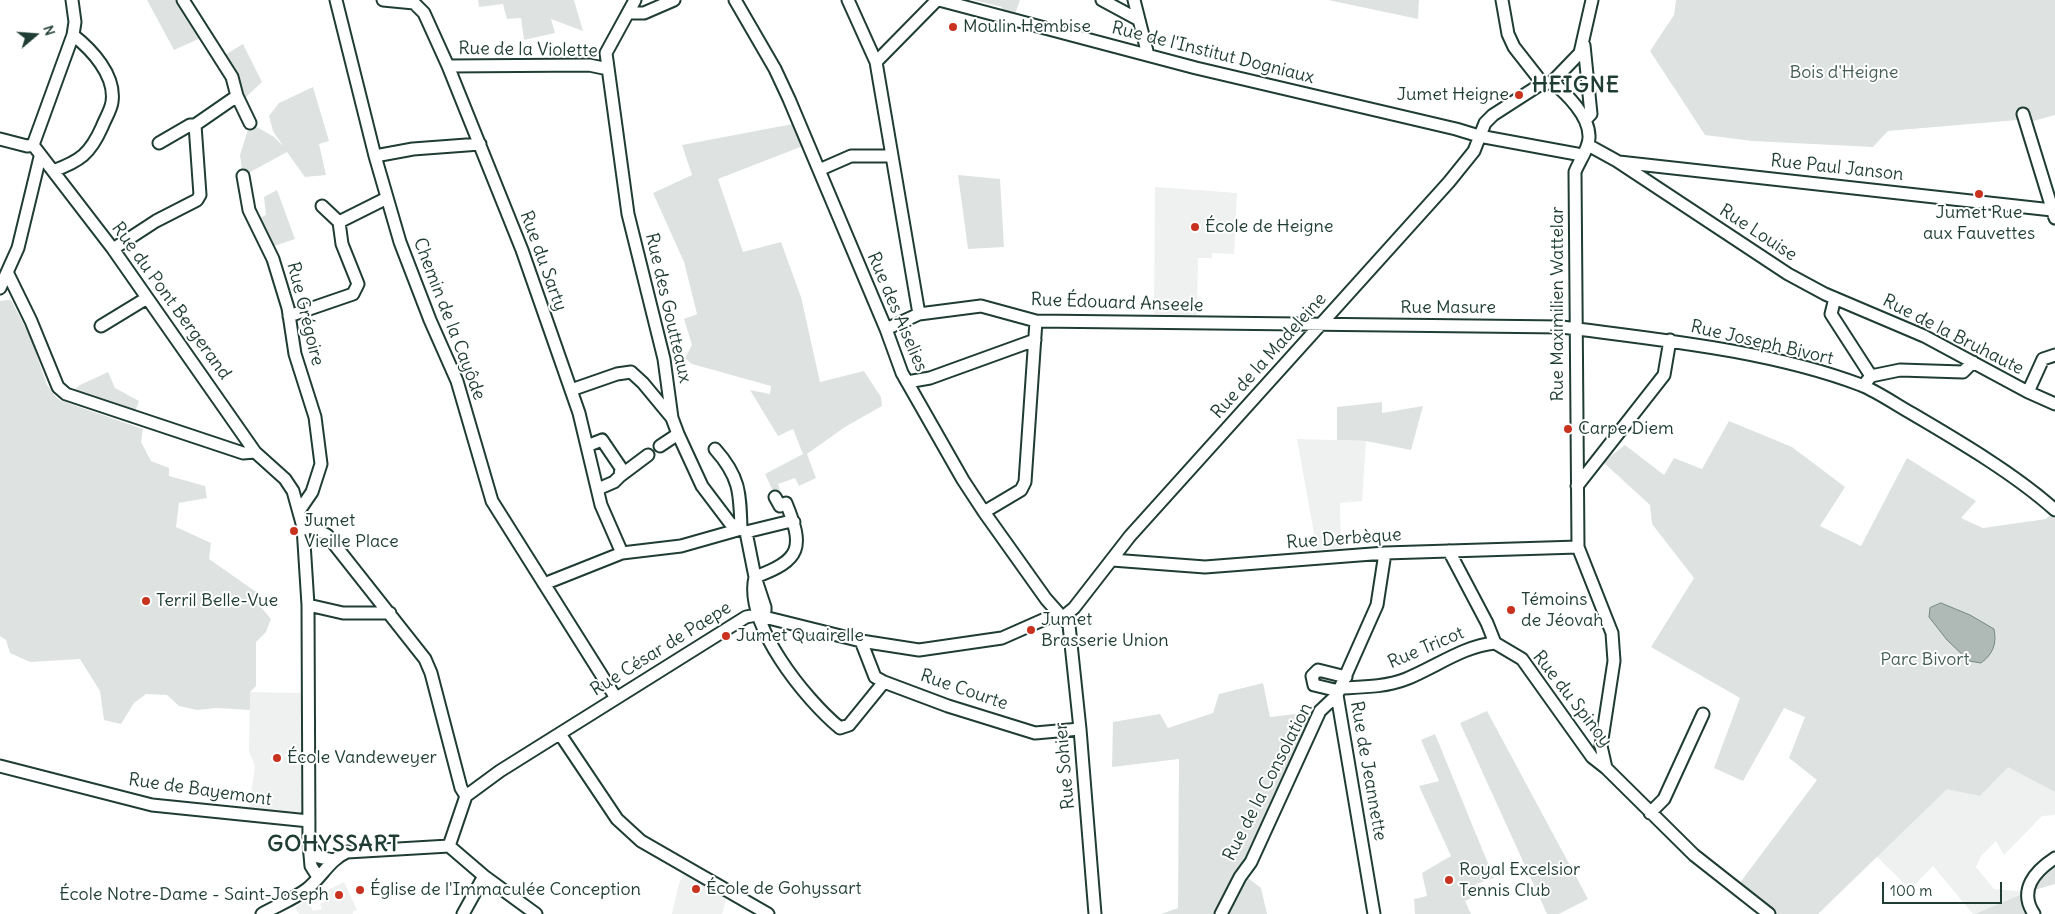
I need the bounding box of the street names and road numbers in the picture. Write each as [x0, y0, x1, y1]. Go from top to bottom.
street label: Rue de l'Institut Dogniaux [1109, 17, 1317, 89]
street label: Rue de la Violette [458, 38, 598, 62]
street label: Rue Paul Janson [1769, 150, 1905, 186]
street label: Rue Louise [1715, 200, 1801, 266]
street label: Rue Maximilien Wattelar [1547, 206, 1569, 402]
street label: Rue du Sarty [515, 208, 571, 314]
street label: Rue du Pont Bergerand [107, 218, 235, 384]
street label: Rue des Goutteaux [640, 231, 696, 385]
street label: Chemin de la Cayôde [408, 235, 490, 403]
street label: Rue des Aiselies [862, 249, 932, 375]
street label: Rue Grégoire [282, 260, 328, 368]
street label: Rue Édouard Anseele [1030, 289, 1204, 317]
street label: Rue de la Madeleine [1207, 289, 1331, 423]
street label: Rue de la Bruhaute [1879, 290, 2027, 380]
street label: Rue Masure [1400, 297, 1496, 319]
street label: Rue Joseph Bivort [1689, 316, 1835, 370]
street label: Rue Derbèque [1286, 524, 1402, 554]
street label: Rue César de Paepe [587, 597, 735, 701]
street label: Rue Tricot [1385, 622, 1467, 674]
street label: Rue du Spinoy [1528, 647, 1616, 751]
street label: Rue Courte [917, 665, 1011, 715]
street label: Rue de la Consolation [1219, 699, 1317, 865]
street label: Rue de Jeannette [1345, 699, 1391, 843]
street label: Rue Sohier [1050, 722, 1080, 810]
street label: Rue de Bayemont [127, 769, 273, 811]

